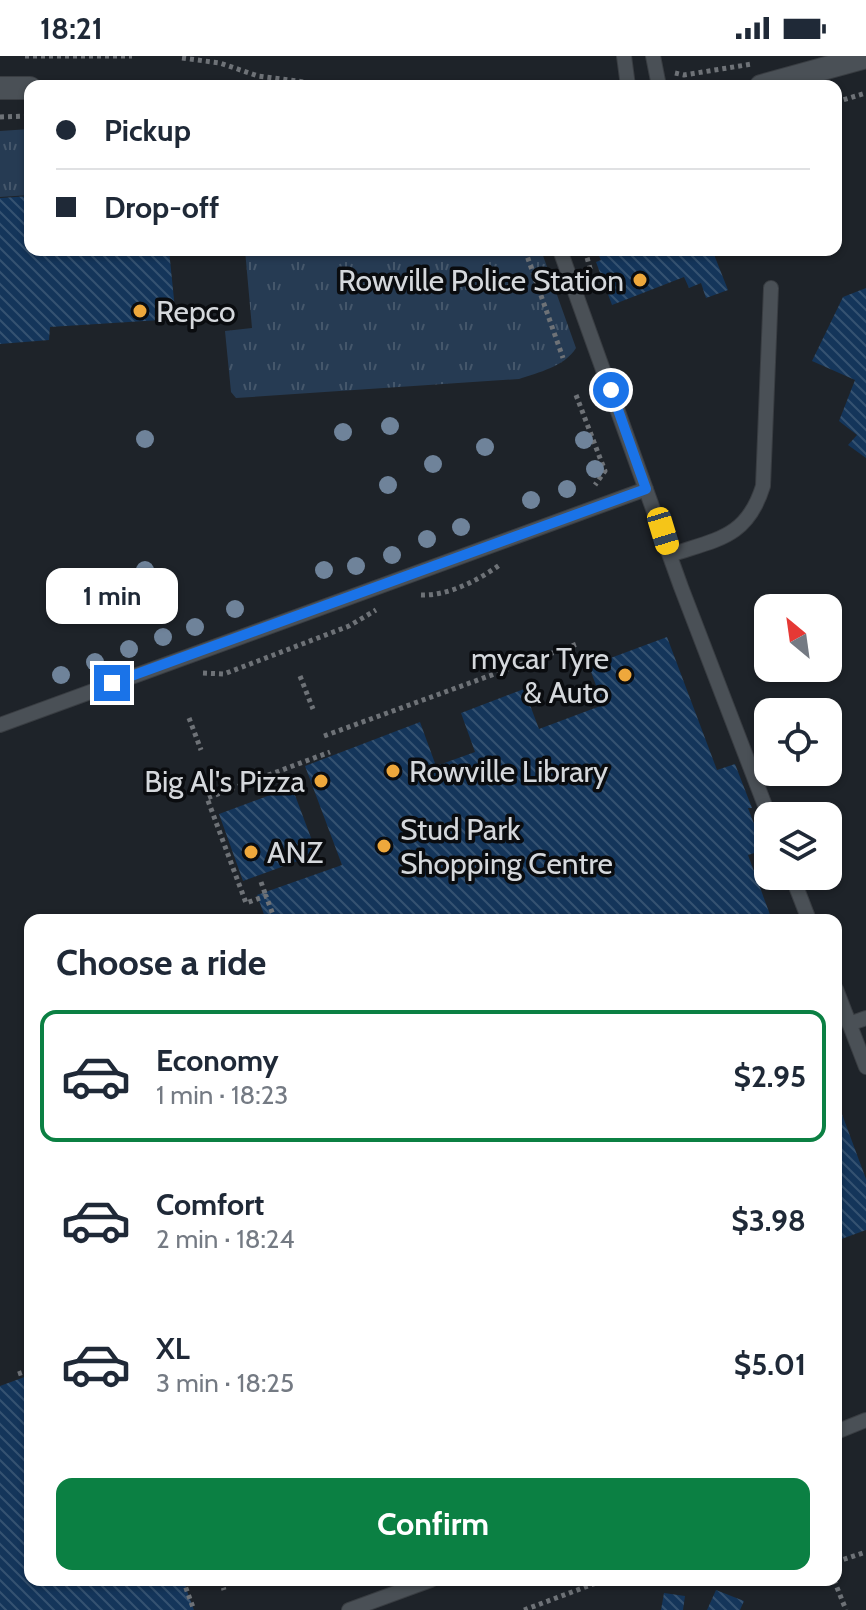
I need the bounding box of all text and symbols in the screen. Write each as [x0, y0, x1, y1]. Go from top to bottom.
text: 18:21 [40, 10, 103, 47]
text: Pickup [104, 112, 191, 149]
text: Drop-off [104, 189, 219, 226]
place label: Rowville Police Station [338, 262, 624, 299]
marker: Rowville Police Station [631, 271, 649, 289]
place label: Repco [156, 293, 236, 330]
marker: Repco [131, 302, 149, 320]
route start [593, 372, 629, 408]
car [645, 505, 681, 557]
callout: 1 min [46, 567, 178, 623]
text: 1 min [83, 580, 141, 612]
north arrow [754, 594, 842, 682]
map controls [754, 594, 842, 890]
place label: mycar Tyre & Auto [471, 640, 609, 711]
route end [94, 665, 130, 701]
marker: mycar Tyre & Auto [616, 666, 634, 684]
button: locate [754, 698, 842, 786]
place label: Rowville Library [409, 753, 608, 790]
marker: Rowville Library [384, 762, 402, 780]
place label: Big Al's Pizza [144, 763, 306, 800]
marker: Big Al's Pizza [312, 772, 330, 790]
button: layers [754, 802, 842, 890]
place label: Stud Park Shopping Centre [400, 811, 613, 882]
place label: ANZ [267, 834, 324, 871]
marker: Stud Park Shopping Centre [375, 837, 393, 855]
marker: ANZ [242, 843, 260, 861]
text: Choose a ride [56, 940, 266, 984]
icon: car [60, 1040, 132, 1112]
text: Economy [156, 1042, 279, 1079]
text: $2.95 [734, 1058, 806, 1095]
text: 1 min · 18:23 [156, 1079, 288, 1111]
icon: car [60, 1184, 132, 1256]
text: Comfort [156, 1186, 264, 1223]
text: $3.98 [731, 1202, 806, 1239]
text: 2 min · 18:24 [156, 1223, 295, 1255]
icon: car [60, 1328, 132, 1400]
text: XL [156, 1330, 190, 1367]
text: $5.01 [734, 1346, 806, 1383]
text: 3 min · 18:25 [156, 1367, 294, 1399]
button: Confirm [56, 1478, 810, 1570]

